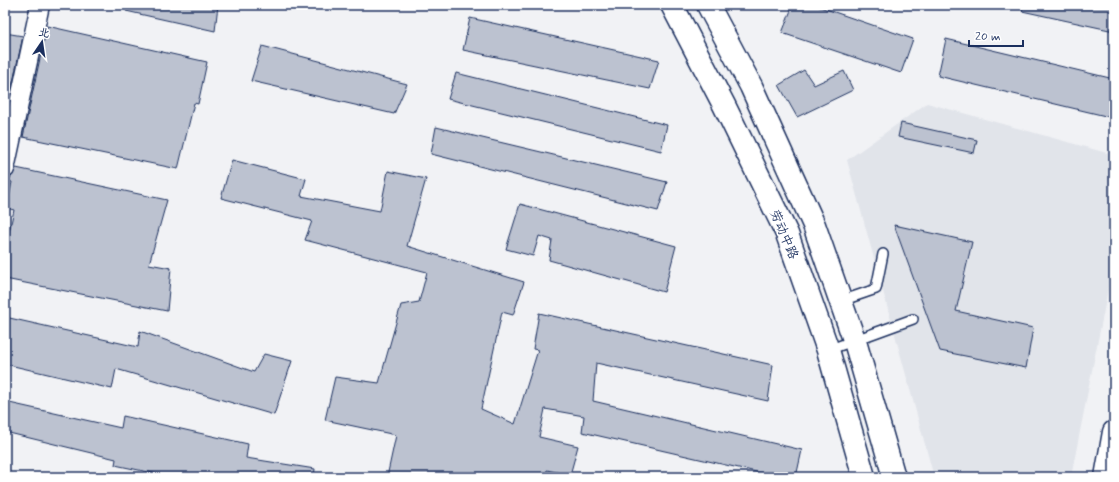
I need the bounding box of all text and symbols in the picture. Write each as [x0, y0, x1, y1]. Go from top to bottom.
north arrow [22, 22, 62, 62]
scale bar [969, 22, 1023, 48]
text: 北 [37, 25, 51, 41]
text: 20 m [975, 29, 1001, 45]
street label: 劳动中路 [766, 207, 802, 262]

